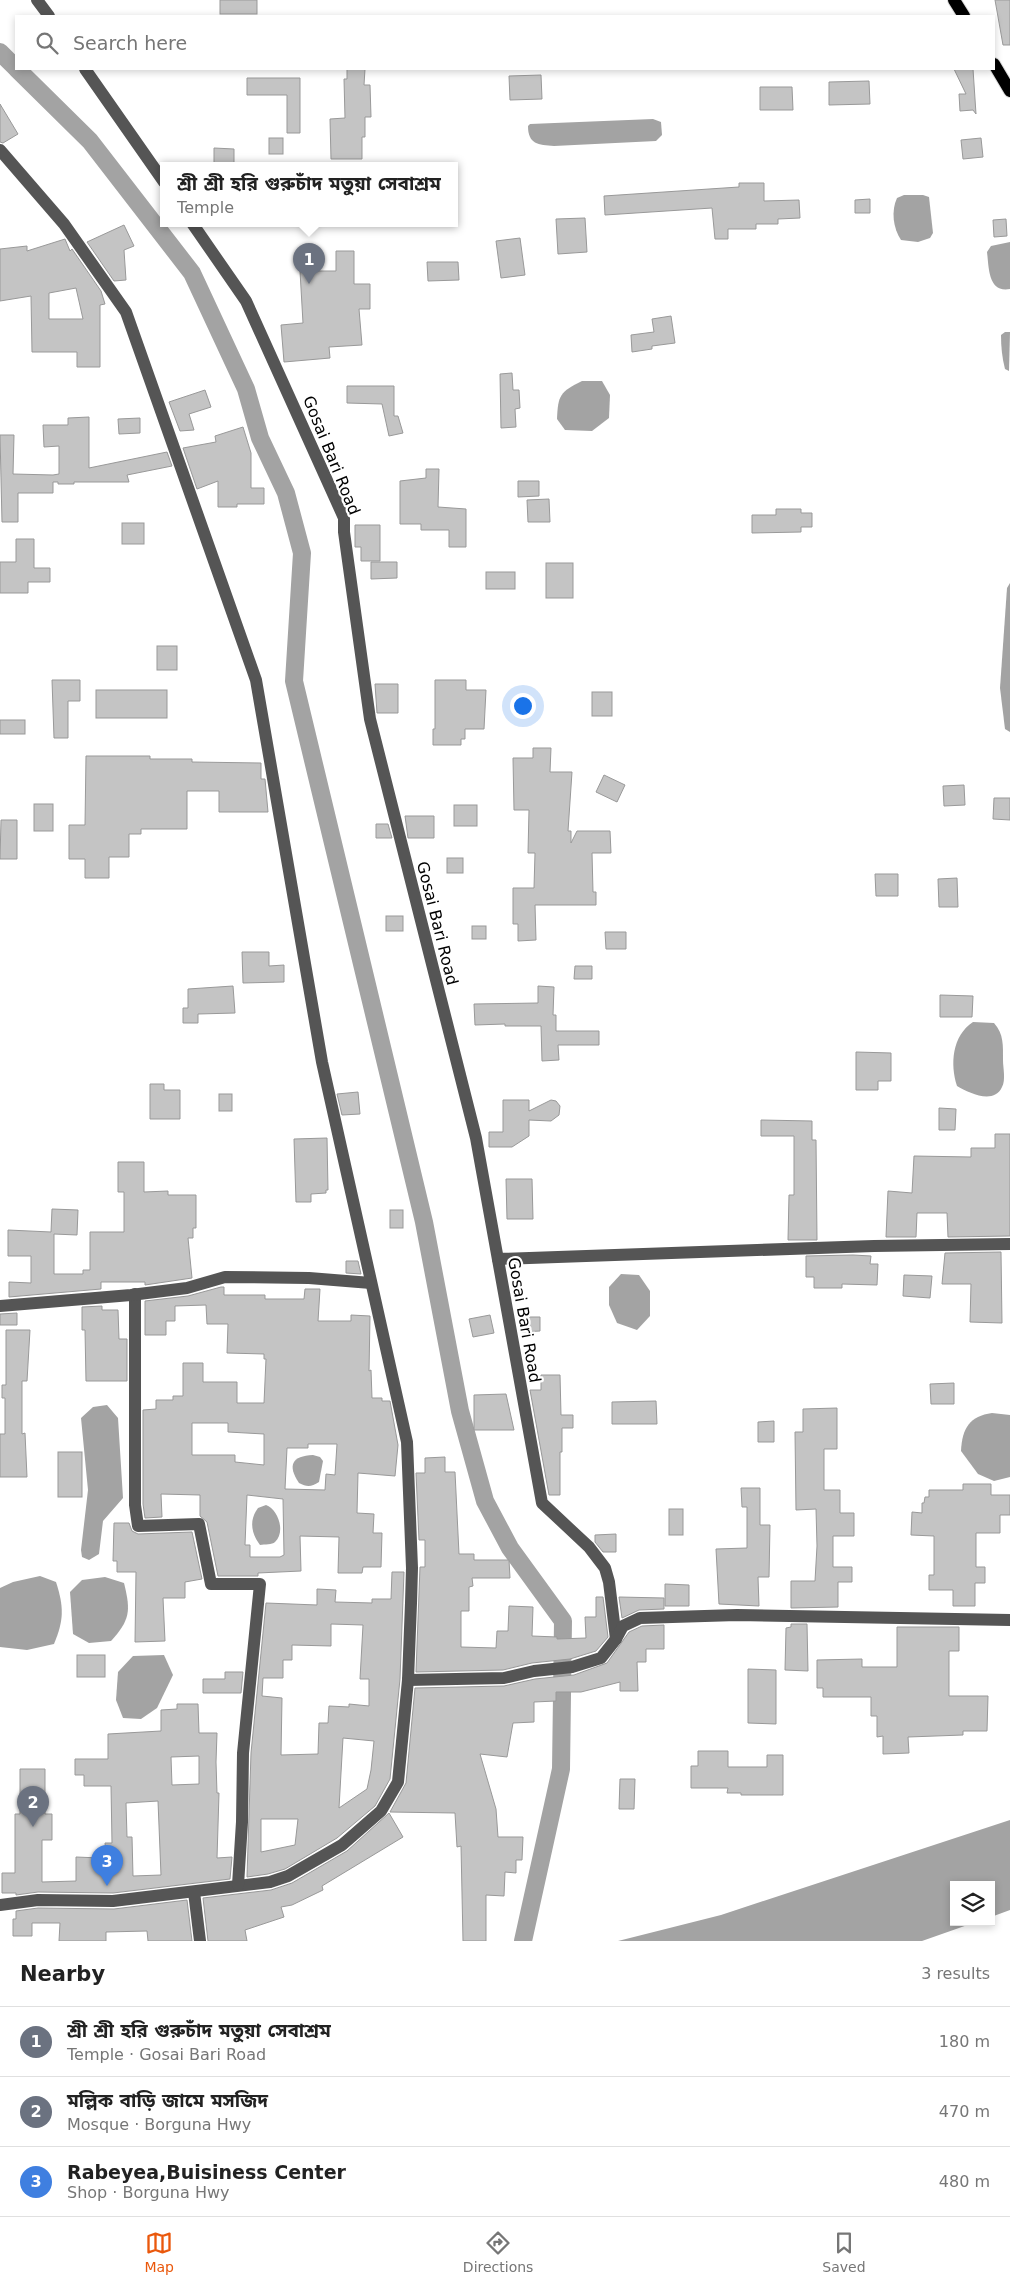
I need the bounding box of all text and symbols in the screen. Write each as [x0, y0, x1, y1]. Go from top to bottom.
search box [15, 15, 995, 70]
icon: search [33, 29, 61, 57]
text: Search here [73, 32, 187, 54]
popup [160, 162, 458, 227]
text: শ্রী শ্রী হরি গুরুচাঁদ মতুয়া সেবাশ্রম [177, 172, 441, 194]
text: Temple [177, 198, 234, 217]
pin: 1 [293, 243, 325, 284]
street label: Gosai Bari Road [299, 393, 364, 518]
your location [510, 693, 536, 719]
street label: Gosai Bari Road [413, 859, 462, 987]
street label: Gosai Bari Road [504, 1256, 545, 1384]
pin: 2 [17, 1786, 49, 1827]
pin: 3 [91, 1845, 123, 1886]
map controls [950, 1881, 995, 1926]
button: layers [950, 1881, 995, 1926]
text: Nearby [20, 1962, 105, 1986]
text: 3 results [921, 1964, 990, 1983]
text: শ্রী শ্রী হরি গুরুচাঁদ মতুয়া সেবাশ্রম [67, 2019, 331, 2041]
text: 1 [30, 2032, 42, 2051]
text: 180 m [939, 2032, 990, 2051]
text: Temple · Gosai Bari Road [67, 2045, 266, 2064]
text: মল্লিক বাড়ি জামে মসজিদ [67, 2089, 268, 2111]
text: 2 [30, 2102, 42, 2121]
text: 470 m [939, 2102, 990, 2121]
text: Mosque · Borguna Hwy [67, 2115, 251, 2134]
text: Rabeyea,Buisiness Center [67, 2161, 346, 2183]
text: 3 [30, 2172, 42, 2191]
text: 480 m [939, 2172, 990, 2191]
text: Shop · Borguna Hwy [67, 2183, 229, 2202]
tab: Map [144, 2229, 174, 2275]
tab: Directions [463, 2229, 533, 2275]
tab: Saved [822, 2229, 866, 2275]

